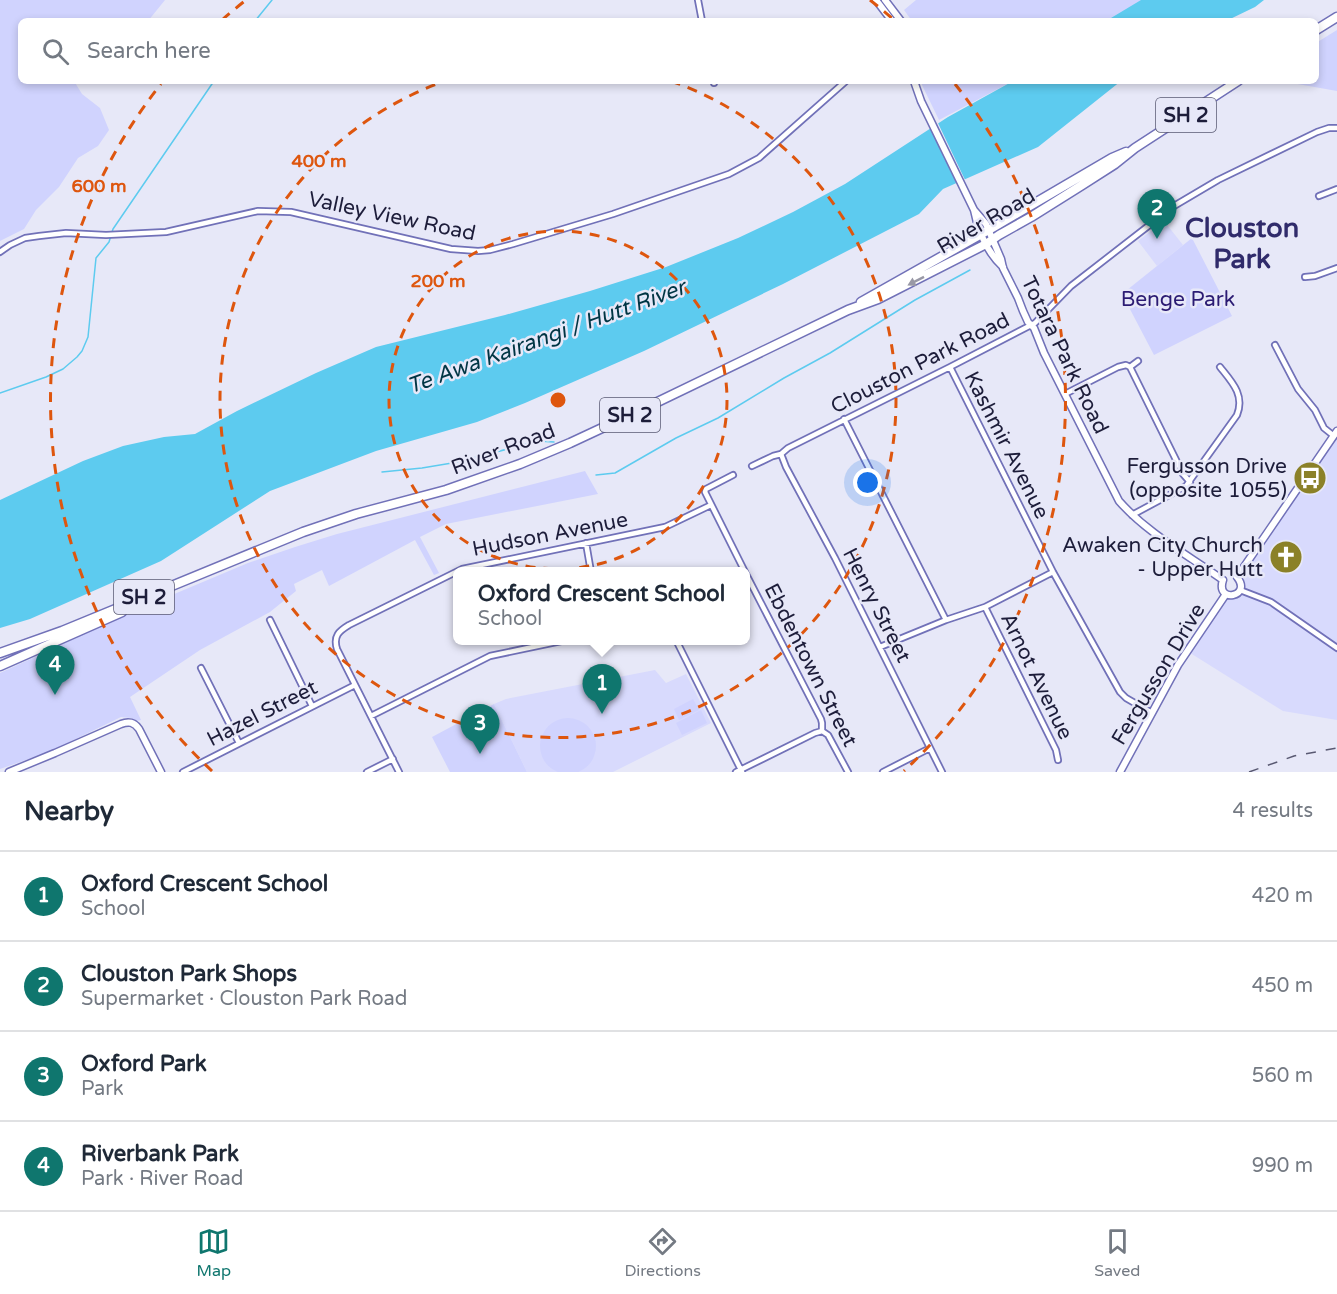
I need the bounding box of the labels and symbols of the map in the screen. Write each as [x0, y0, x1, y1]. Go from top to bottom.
road number: SH 2 [1156, 98, 1216, 132]
text: 400 m [291, 150, 347, 172]
text: 600 m [71, 175, 127, 197]
street label: River Road [933, 183, 1040, 260]
street label: Valley View Road [306, 187, 478, 246]
pin: 2 [1138, 190, 1176, 239]
district label: Clouston Park [1185, 212, 1299, 276]
text: 200 m [410, 270, 466, 292]
street label: Totara Park Road [1016, 272, 1114, 438]
water label: Te Awa Kairangi / Hutt River [404, 274, 691, 399]
one-way arrow [907, 276, 924, 285]
park label: Benge Park [1121, 287, 1235, 312]
street label: Clouston Park Road [827, 308, 1014, 419]
street label: Kashmir Avenue [959, 367, 1054, 523]
centre of rings [548, 390, 568, 410]
road number: SH 2 [600, 398, 660, 432]
street label: River Road [448, 418, 559, 481]
place label: Fergusson Drive (opposite 1055) [1127, 454, 1287, 503]
bus stop icon: Fergusson Drive (opposite 1055) [1292, 460, 1328, 496]
your location [853, 468, 882, 497]
street label: Hudson Avenue [470, 507, 630, 562]
place label: Awaken City Church - Upper Hutt [1062, 533, 1263, 582]
church icon: Awaken City Church - Upper Hutt [1268, 539, 1304, 575]
street label: Henry Street [837, 544, 916, 667]
street label: Ebdentown Street [759, 579, 862, 751]
road number: SH 2 [114, 580, 174, 614]
street label: Fergusson Drive [1106, 599, 1211, 749]
street label: Arnot Avenue [995, 609, 1078, 744]
pin: 4 [36, 646, 74, 695]
pin: 1 [582, 664, 622, 714]
street label: Hazel Street [203, 675, 322, 752]
pin: 3 [460, 704, 500, 754]

